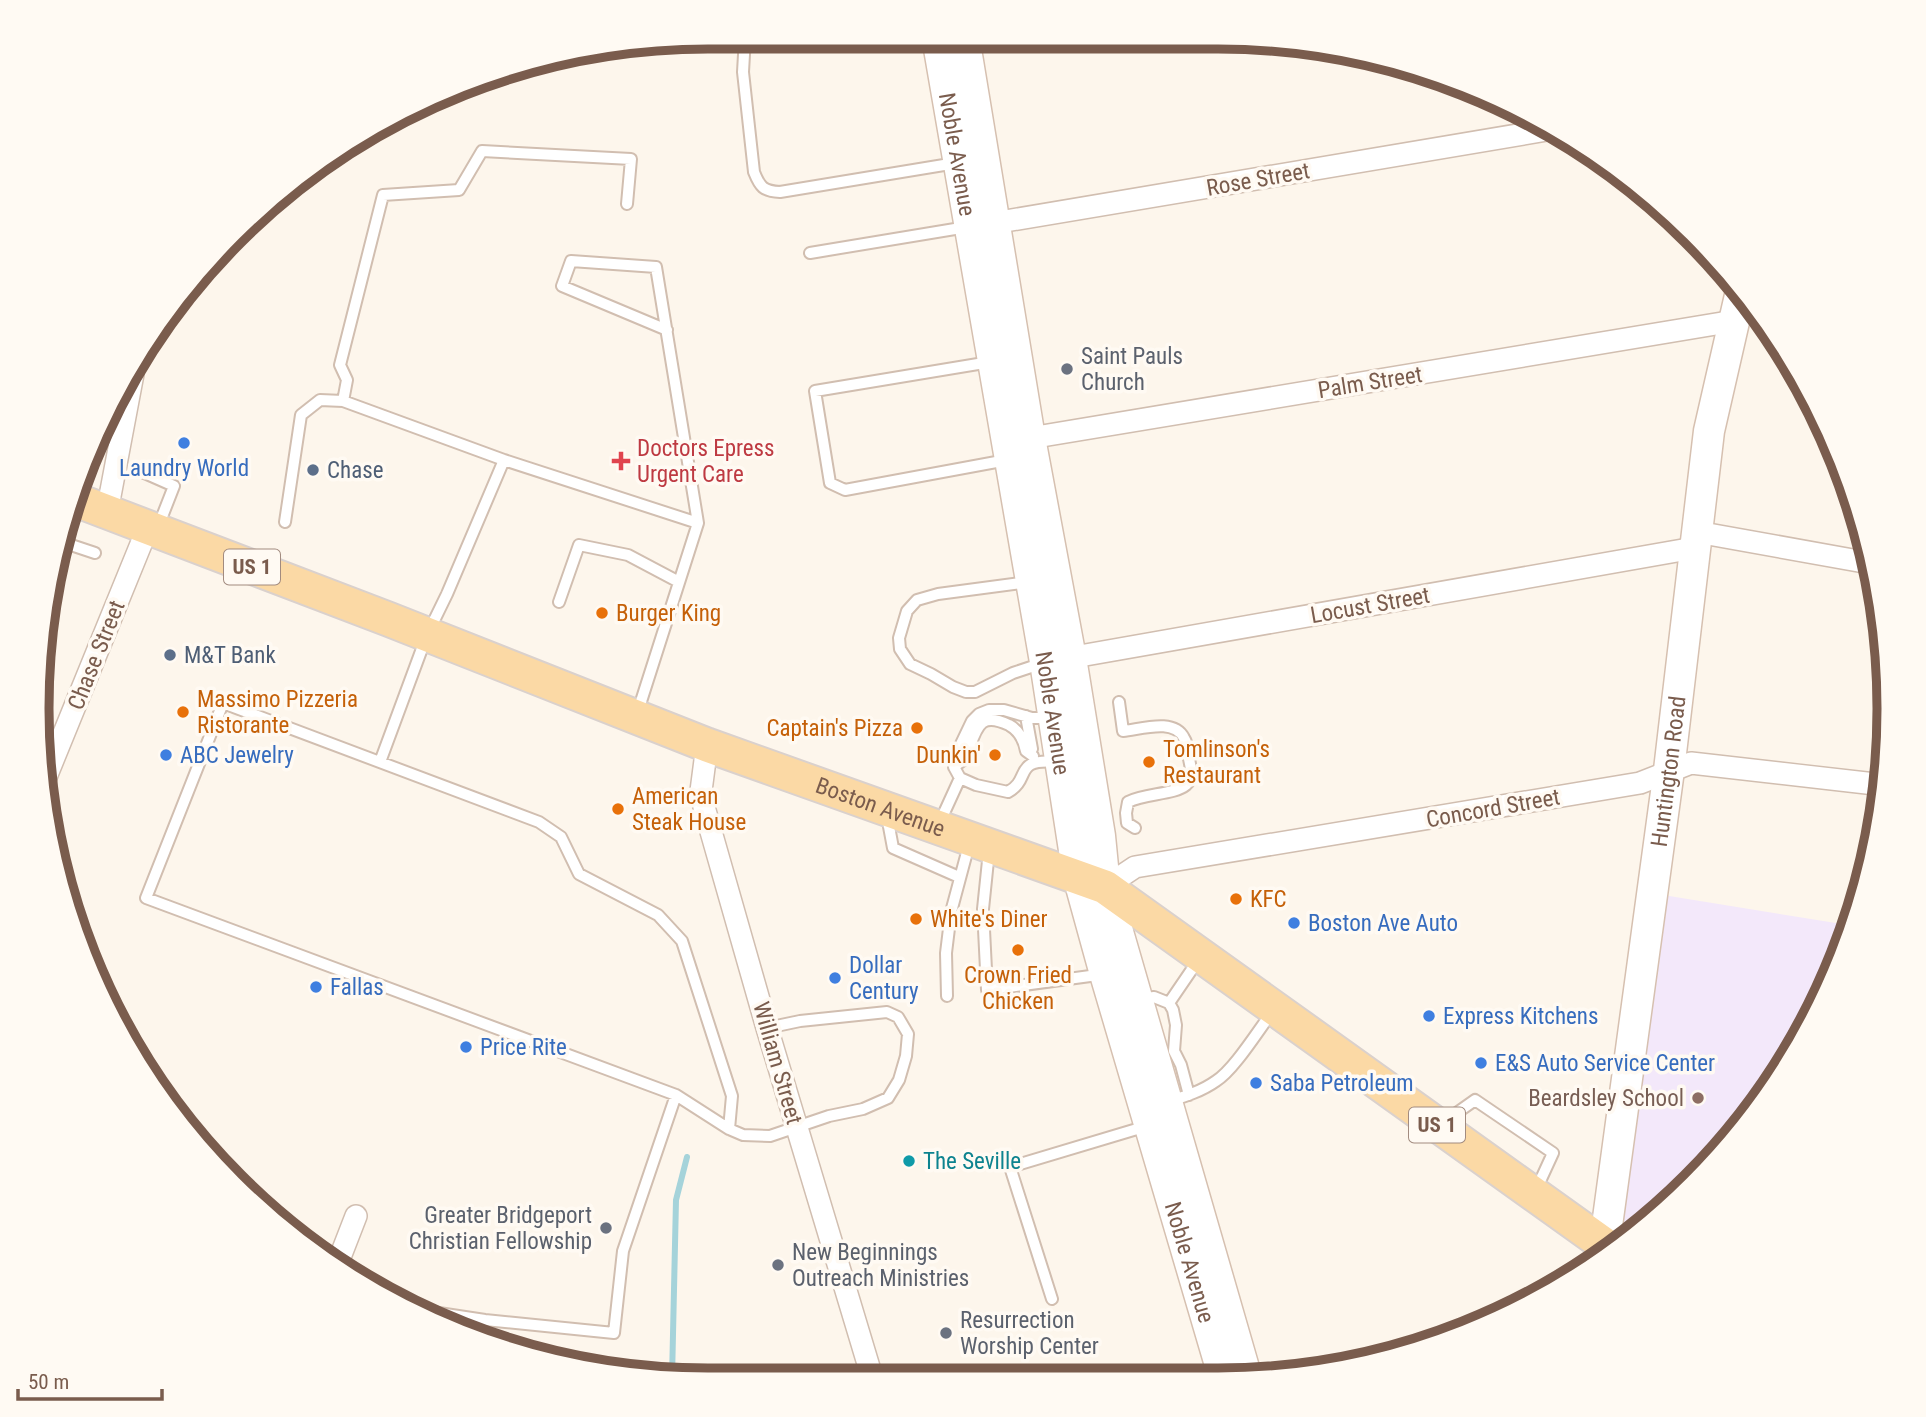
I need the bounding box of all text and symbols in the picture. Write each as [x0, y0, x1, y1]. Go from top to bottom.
street label: Noble Avenue [933, 91, 981, 218]
street label: Rose Street [1204, 157, 1312, 202]
place label: Saint Pauls Church [1081, 343, 1183, 396]
marker: Saint Pauls Church [1059, 361, 1075, 377]
street label: Palm Street [1316, 361, 1424, 404]
marker: Laundry World [176, 435, 192, 451]
place label: Doctors Epress Urgent Care [637, 435, 775, 488]
marker: Doctors Epress Urgent Care [611, 451, 631, 471]
place label: Laundry World [119, 455, 249, 482]
place label: Chase [327, 457, 383, 484]
marker: Chase [305, 462, 321, 478]
road number: US 1 [224, 550, 280, 584]
street label: Locust Street [1308, 582, 1432, 629]
street label: Chase Street [62, 597, 131, 714]
place label: Burger King [616, 600, 721, 627]
marker: Burger King [594, 605, 610, 621]
place label: M&T Bank [184, 642, 276, 669]
marker: M&T Bank [162, 647, 178, 663]
street label: Noble Avenue [1029, 649, 1075, 777]
place label: Massimo Pizzeria Ristorante [197, 686, 358, 739]
street label: Huntington Road [1646, 695, 1692, 849]
marker: Massimo Pizzeria Ristorante [175, 704, 191, 720]
place label: Captain's Pizza [766, 715, 903, 742]
marker: Captain's Pizza [909, 720, 925, 736]
place label: Tomlinson's Restaurant [1163, 736, 1270, 789]
place label: ABC Jewelry [180, 742, 294, 769]
place label: Dunkin' [916, 742, 981, 769]
marker: ABC Jewelry [158, 747, 174, 763]
marker: Dunkin' [987, 747, 1003, 763]
marker: Tomlinson's Restaurant [1141, 754, 1157, 770]
street label: Boston Avenue [812, 772, 949, 843]
place label: American Steak House [632, 783, 746, 836]
street label: Concord Street [1424, 783, 1562, 834]
marker: American Steak House [610, 801, 626, 817]
place label: KFC [1250, 886, 1287, 913]
marker: KFC [1228, 891, 1244, 907]
place label: White's Diner [930, 906, 1048, 933]
place label: Boston Ave Auto [1308, 910, 1458, 937]
marker: White's Diner [908, 911, 924, 927]
marker: Boston Ave Auto [1286, 915, 1302, 931]
marker: Crown Fried Chicken [1010, 942, 1026, 958]
place label: Dollar Century [849, 952, 919, 1005]
place label: Crown Fried Chicken [964, 962, 1072, 1015]
marker: Dollar Century [827, 970, 843, 986]
place label: Fallas [330, 974, 384, 1001]
marker: Fallas [308, 979, 324, 995]
street label: William Street [747, 999, 808, 1127]
place label: Express Kitchens [1443, 1003, 1598, 1030]
marker: Express Kitchens [1421, 1008, 1437, 1024]
place label: Price Rite [480, 1034, 567, 1061]
marker: Price Rite [458, 1039, 474, 1055]
place label: E&S Auto Service Center [1495, 1050, 1715, 1077]
marker: E&S Auto Service Center [1473, 1055, 1489, 1071]
place label: Saba Petroleum [1270, 1070, 1414, 1097]
marker: Saba Petroleum [1248, 1075, 1264, 1091]
place label: Beardsley School [1528, 1085, 1684, 1112]
marker: Beardsley School [1690, 1090, 1706, 1106]
road number: US 1 [1409, 1108, 1465, 1142]
place label: The Seville [923, 1148, 1021, 1175]
marker: The Seville [901, 1153, 917, 1169]
street label: Noble Avenue [1159, 1199, 1220, 1326]
place label: Greater Bridgeport Christian Fellowship [409, 1202, 592, 1255]
marker: Greater Bridgeport Christian Fellowship [598, 1220, 614, 1236]
place label: New Beginnings Outreach Ministries [792, 1239, 969, 1292]
marker: New Beginnings Outreach Ministries [770, 1257, 786, 1273]
place label: Resurrection Worship Center [960, 1307, 1099, 1360]
marker: Resurrection Worship Center [938, 1325, 954, 1341]
scale bar [18, 1358, 161, 1402]
text: 50 m [28, 1370, 69, 1394]

